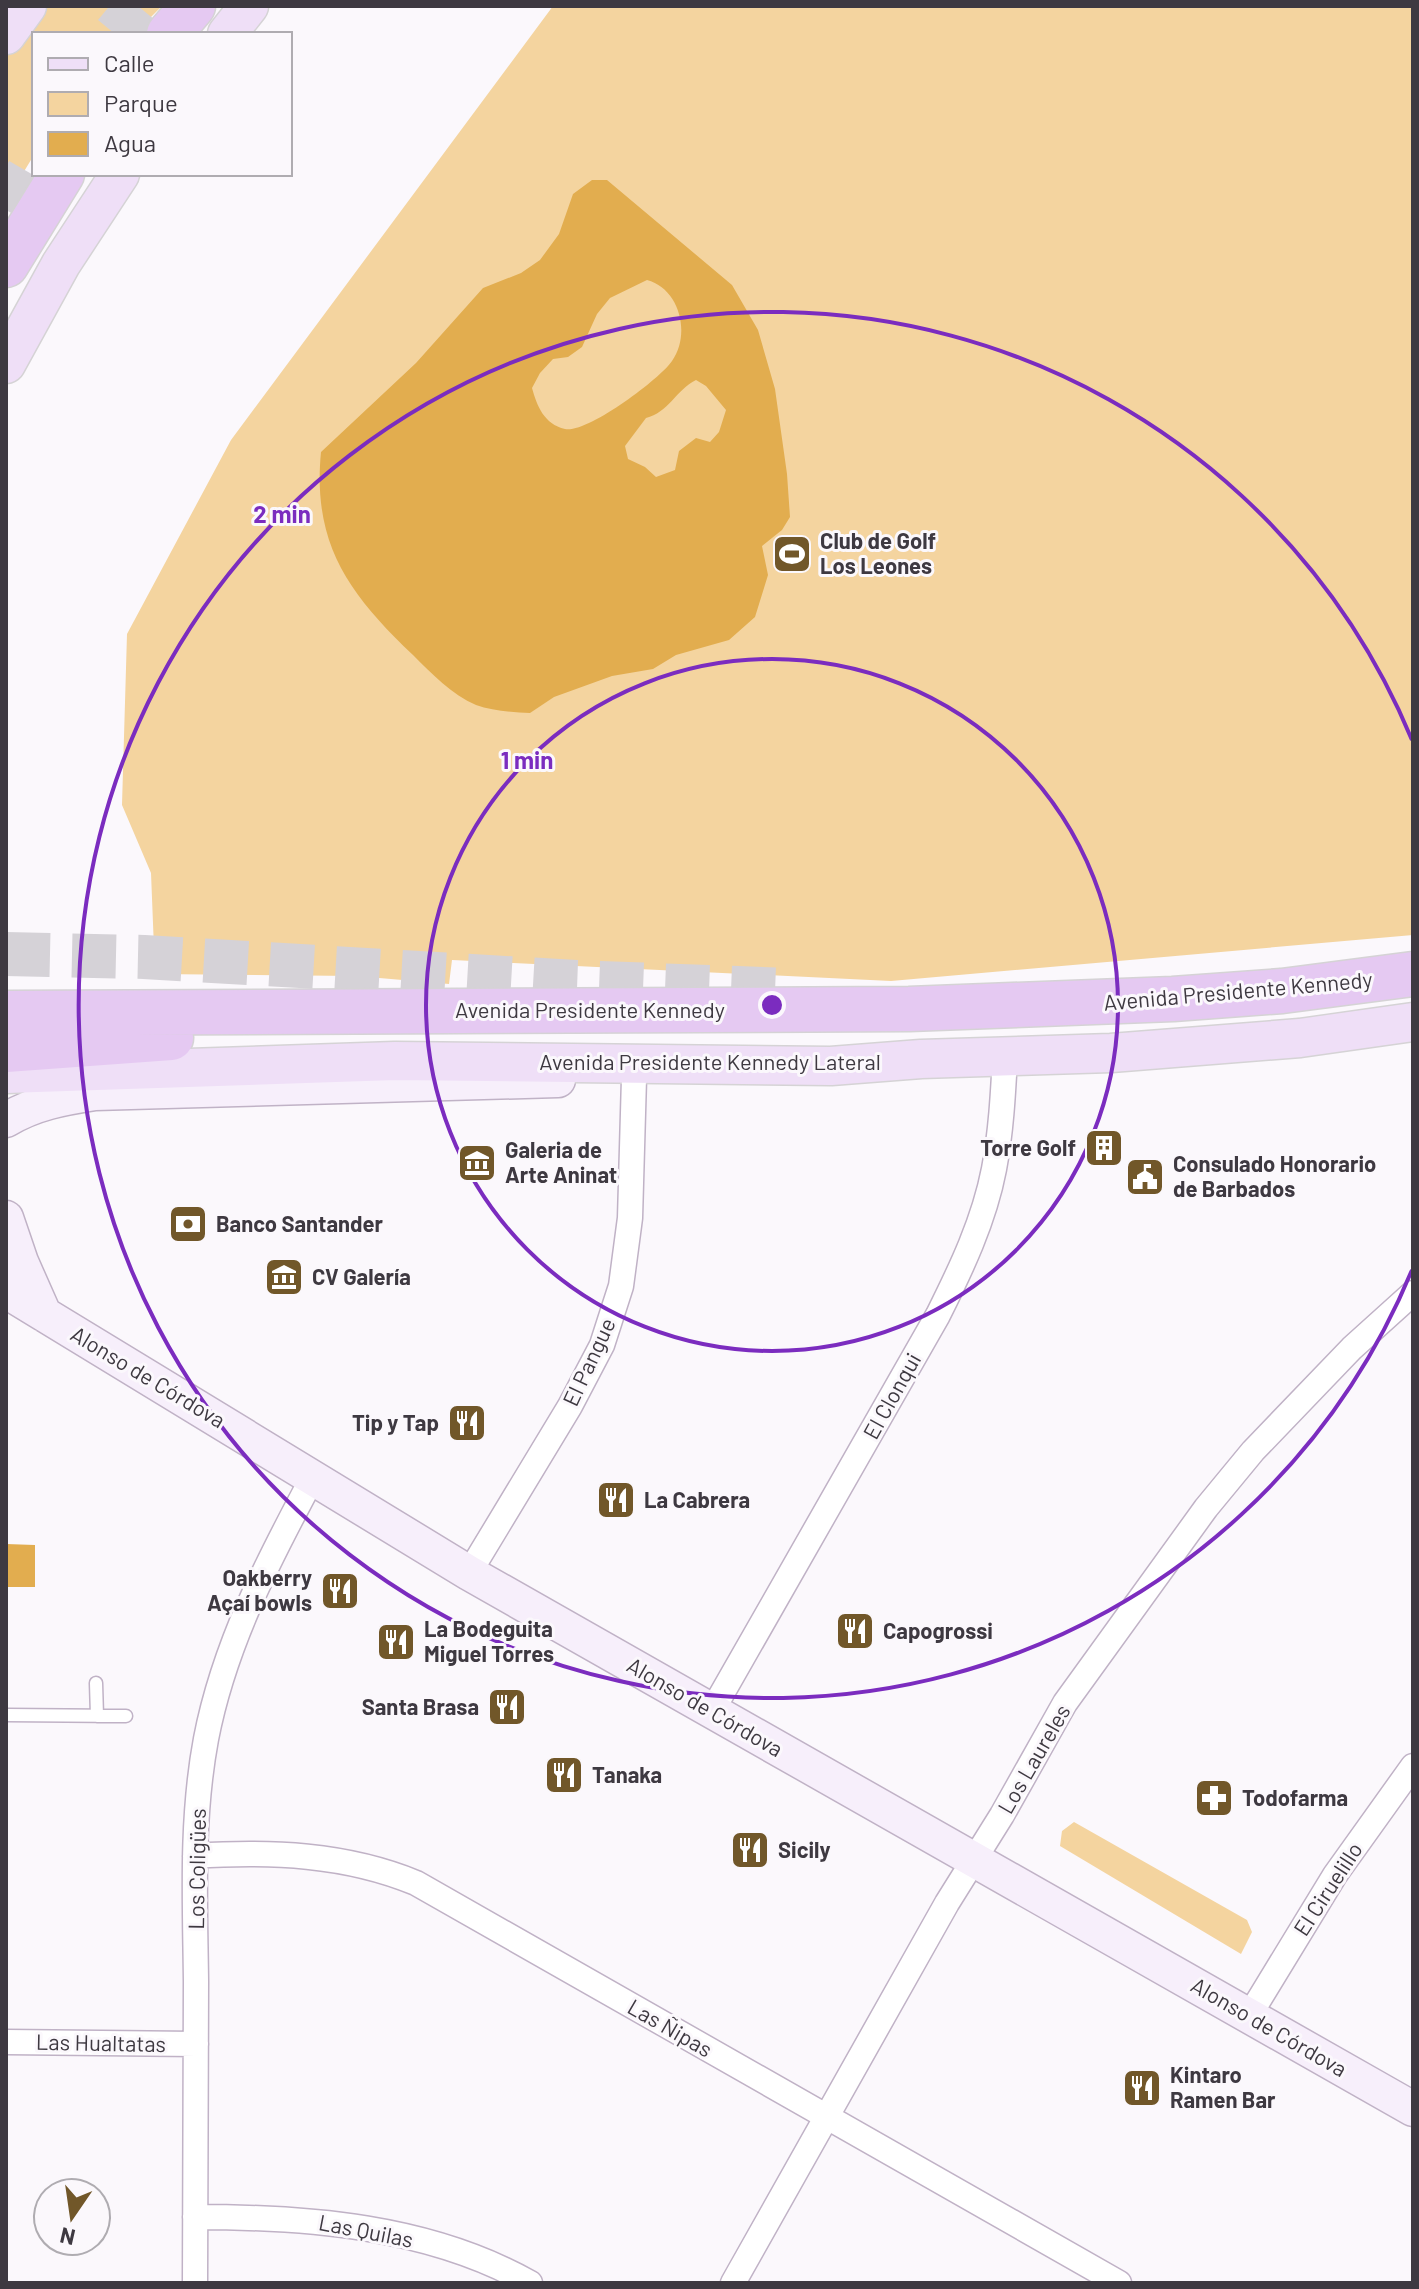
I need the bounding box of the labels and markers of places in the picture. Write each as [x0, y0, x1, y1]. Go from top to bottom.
place label: Club de Golf Los Leones [820, 527, 936, 578]
sports icon: Club de Golf Los Leones [771, 533, 813, 575]
centre of rings [758, 991, 786, 1019]
building icon: Torre Golf [1083, 1127, 1125, 1169]
place label: Torre Golf [980, 1134, 1076, 1160]
place label: Galeria de Arte Aninat [505, 1136, 617, 1187]
museum icon: Galeria de Arte Aninat [456, 1142, 498, 1184]
place label: Consulado Honorario de Barbados [1173, 1150, 1376, 1201]
public building icon: Consulado Honorario de Barbados [1124, 1156, 1166, 1198]
bank icon: Banco Santander [167, 1203, 209, 1245]
place label: Banco Santander [216, 1210, 384, 1236]
museum icon: CV Galería [263, 1256, 305, 1298]
place label: CV Galería [312, 1263, 411, 1289]
restaurant icon: Tip y Tap [446, 1402, 488, 1444]
place label: Tip y Tap [352, 1409, 439, 1435]
restaurant icon: La Cabrera [595, 1479, 637, 1521]
place label: La Cabrera [644, 1486, 750, 1512]
place label: Oakberry Açaí bowls [207, 1564, 312, 1615]
restaurant icon: Oakberry Açaí bowls [319, 1570, 361, 1612]
restaurant icon: Capogrossi [834, 1610, 876, 1652]
place label: La Bodeguita Miguel Torres [424, 1615, 554, 1666]
place label: Capogrossi [883, 1617, 993, 1643]
restaurant icon: La Bodeguita Miguel Torres [375, 1621, 417, 1663]
restaurant icon: Santa Brasa [486, 1686, 528, 1728]
place label: Santa Brasa [362, 1693, 479, 1719]
restaurant icon: Tanaka [543, 1754, 585, 1796]
place label: Tanaka [592, 1761, 662, 1787]
pharmacy icon: Todofarma [1193, 1777, 1235, 1819]
place label: Todofarma [1242, 1784, 1348, 1810]
restaurant icon: Sicily [729, 1829, 771, 1871]
place label: Sicily [778, 1836, 831, 1862]
place label: Kintaro Ramen Bar [1170, 2061, 1276, 2112]
restaurant icon: Kintaro Ramen Bar [1121, 2067, 1163, 2109]

